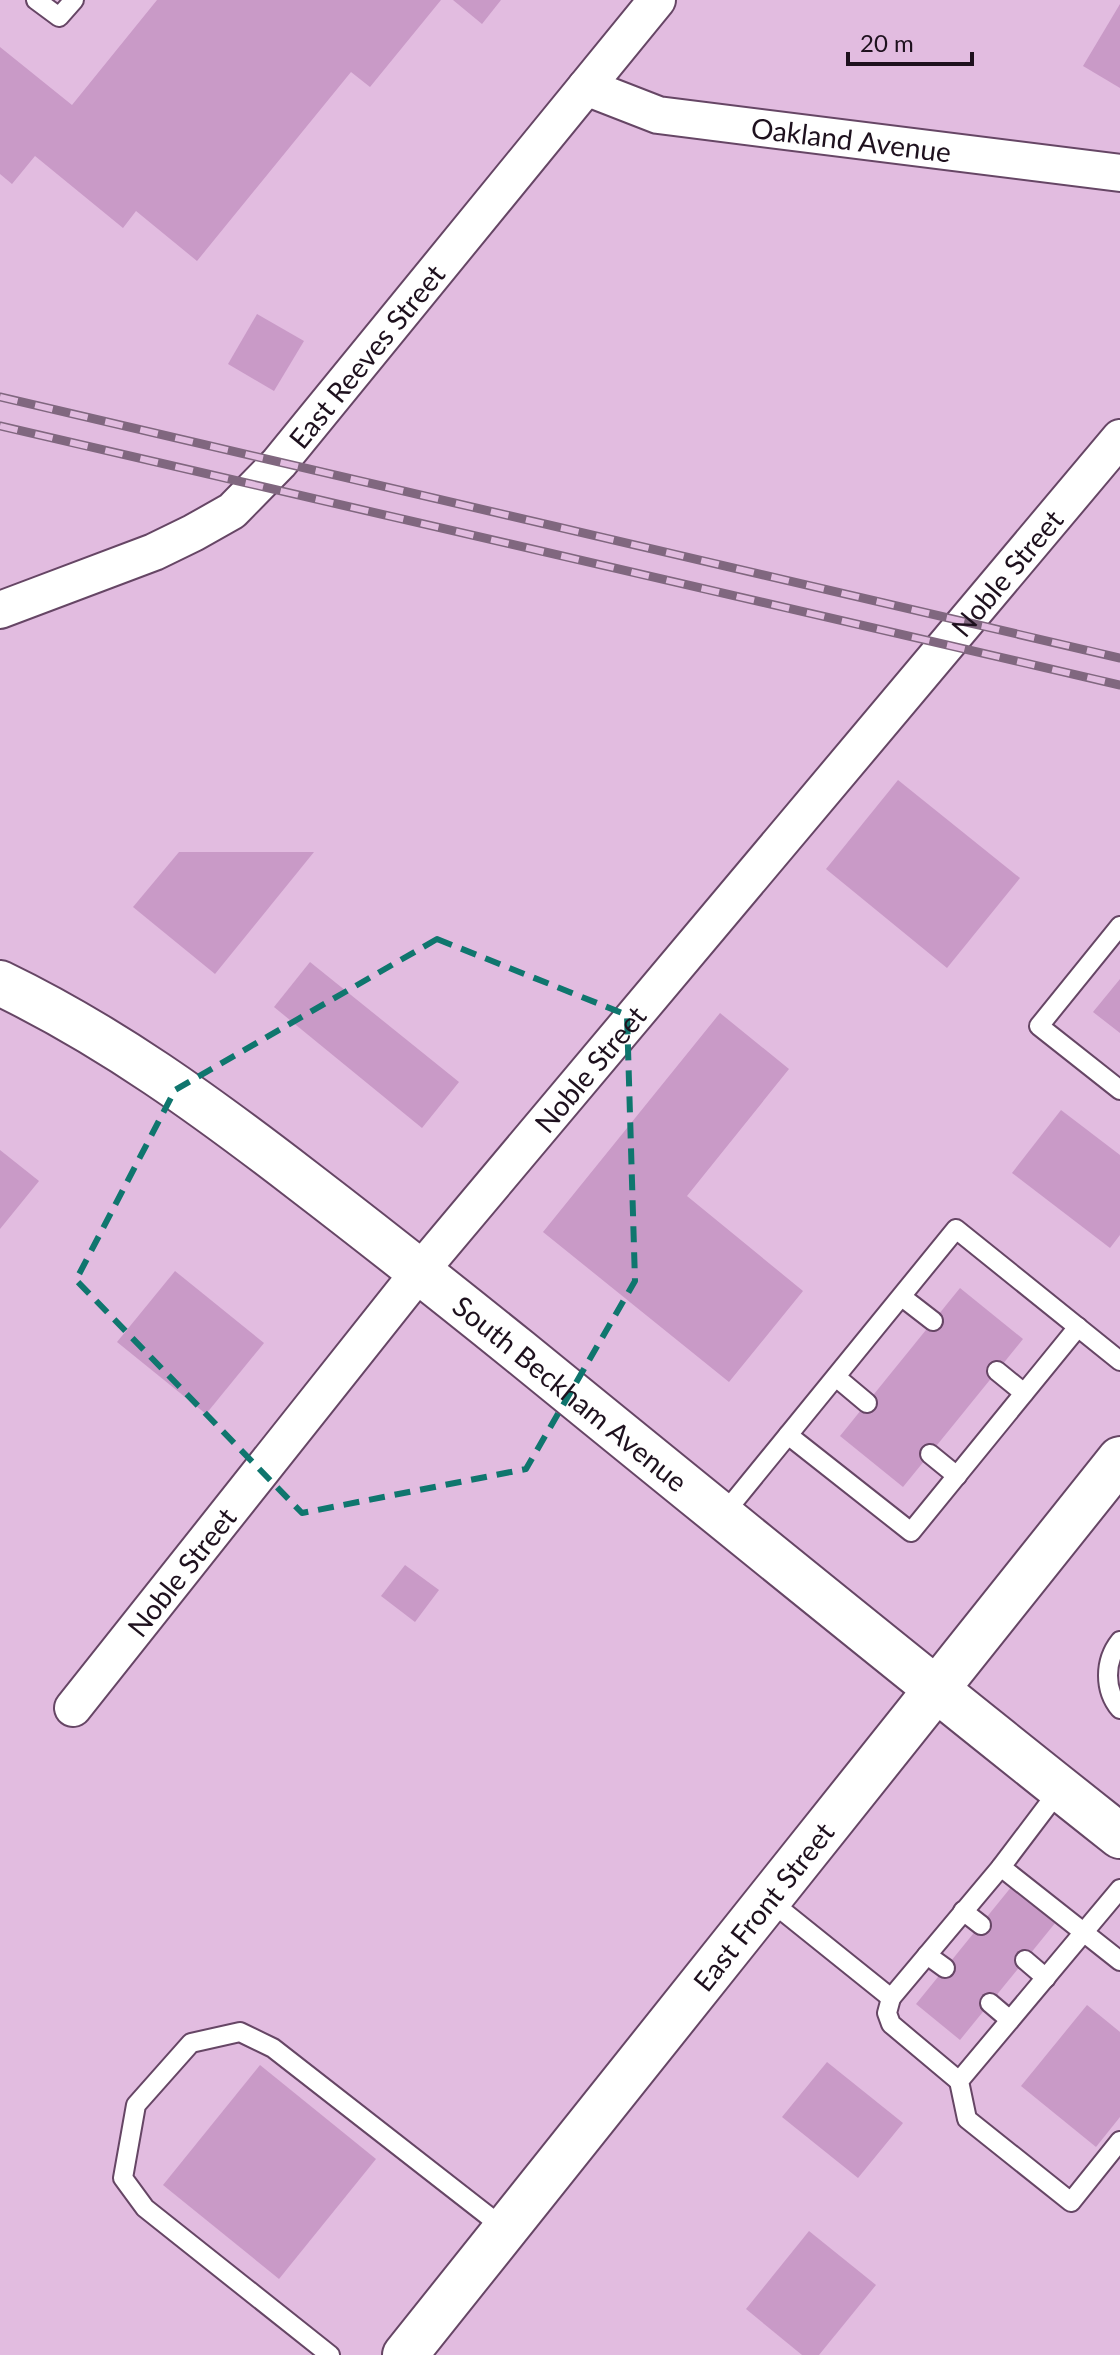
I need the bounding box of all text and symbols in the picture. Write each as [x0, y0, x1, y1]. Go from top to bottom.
scale bar [848, 16, 972, 66]
text: 20 m [860, 28, 914, 57]
street label: Oakland Avenue [749, 110, 953, 169]
street label: East Reeves Street [281, 257, 451, 455]
street label: Noble Street [944, 503, 1070, 643]
street label: Noble Street [527, 999, 653, 1139]
street label: South Beckham Avenue [447, 1288, 694, 1498]
street label: Noble Street [120, 1501, 243, 1643]
street label: East Front Street [686, 1815, 841, 1997]

